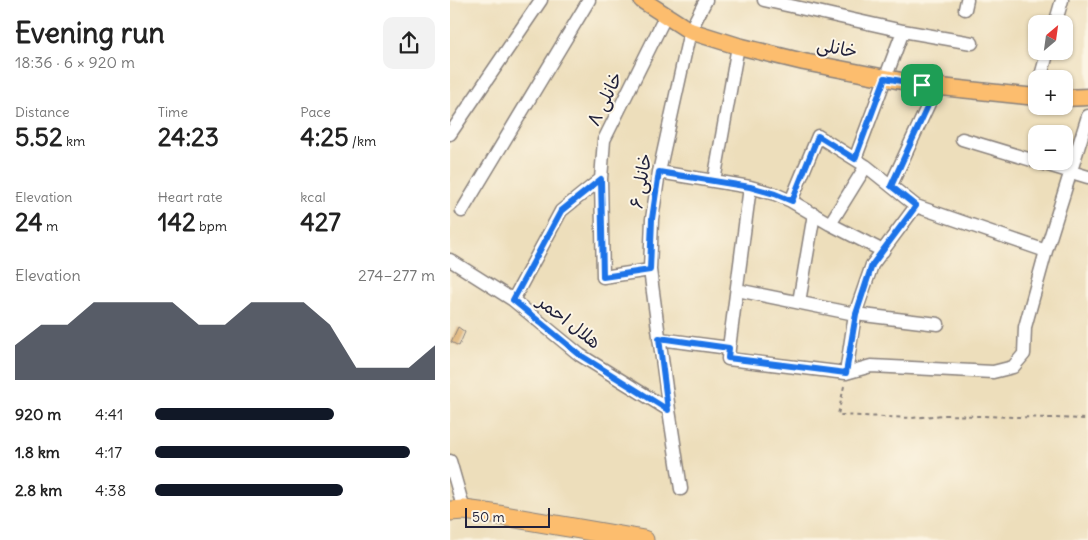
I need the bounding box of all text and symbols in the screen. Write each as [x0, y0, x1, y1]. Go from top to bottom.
text: Evening run [15, 15, 165, 51]
north arrow [1028, 15, 1072, 60]
map controls [1028, 15, 1073, 170]
button: share [383, 17, 435, 69]
street label: خانلی [815, 32, 859, 63]
text: 18:36 · 6 × 920 m [15, 52, 135, 72]
pin [901, 64, 943, 106]
street label: خانلی ۸ [582, 68, 628, 130]
button: + [1028, 70, 1073, 115]
icon: arrive [908, 71, 936, 99]
text: Distance [15, 103, 70, 121]
text: Time [158, 103, 188, 121]
text: Pace [300, 103, 331, 121]
text: 5.52 [15, 121, 63, 153]
text: 24:23 [158, 121, 219, 153]
text: 4:25 [300, 121, 349, 153]
button: − [1028, 125, 1073, 170]
text: km [63, 132, 85, 150]
text: /km [349, 132, 376, 150]
street label: خانلی ۶ [624, 151, 657, 210]
text: Elevation [15, 188, 72, 206]
text: Heart rate [158, 188, 223, 206]
text: kcal [300, 188, 326, 206]
text: 24 [15, 206, 43, 238]
text: 142 [158, 206, 196, 238]
text: 427 [300, 206, 341, 238]
text: m [43, 217, 58, 235]
text: bpm [196, 217, 227, 235]
text: Elevation [15, 265, 81, 285]
text: 274–277 m [358, 265, 435, 285]
street label: هلال احمر [531, 288, 606, 354]
text: 920 m [15, 404, 61, 424]
text: 4:41 [95, 404, 123, 424]
text: 1.8 km [15, 442, 60, 462]
text: 4:17 [95, 442, 122, 462]
text: 2.8 km [15, 480, 62, 500]
text: 4:38 [95, 480, 126, 500]
scale bar [465, 505, 550, 528]
text: 50 m [472, 508, 505, 526]

